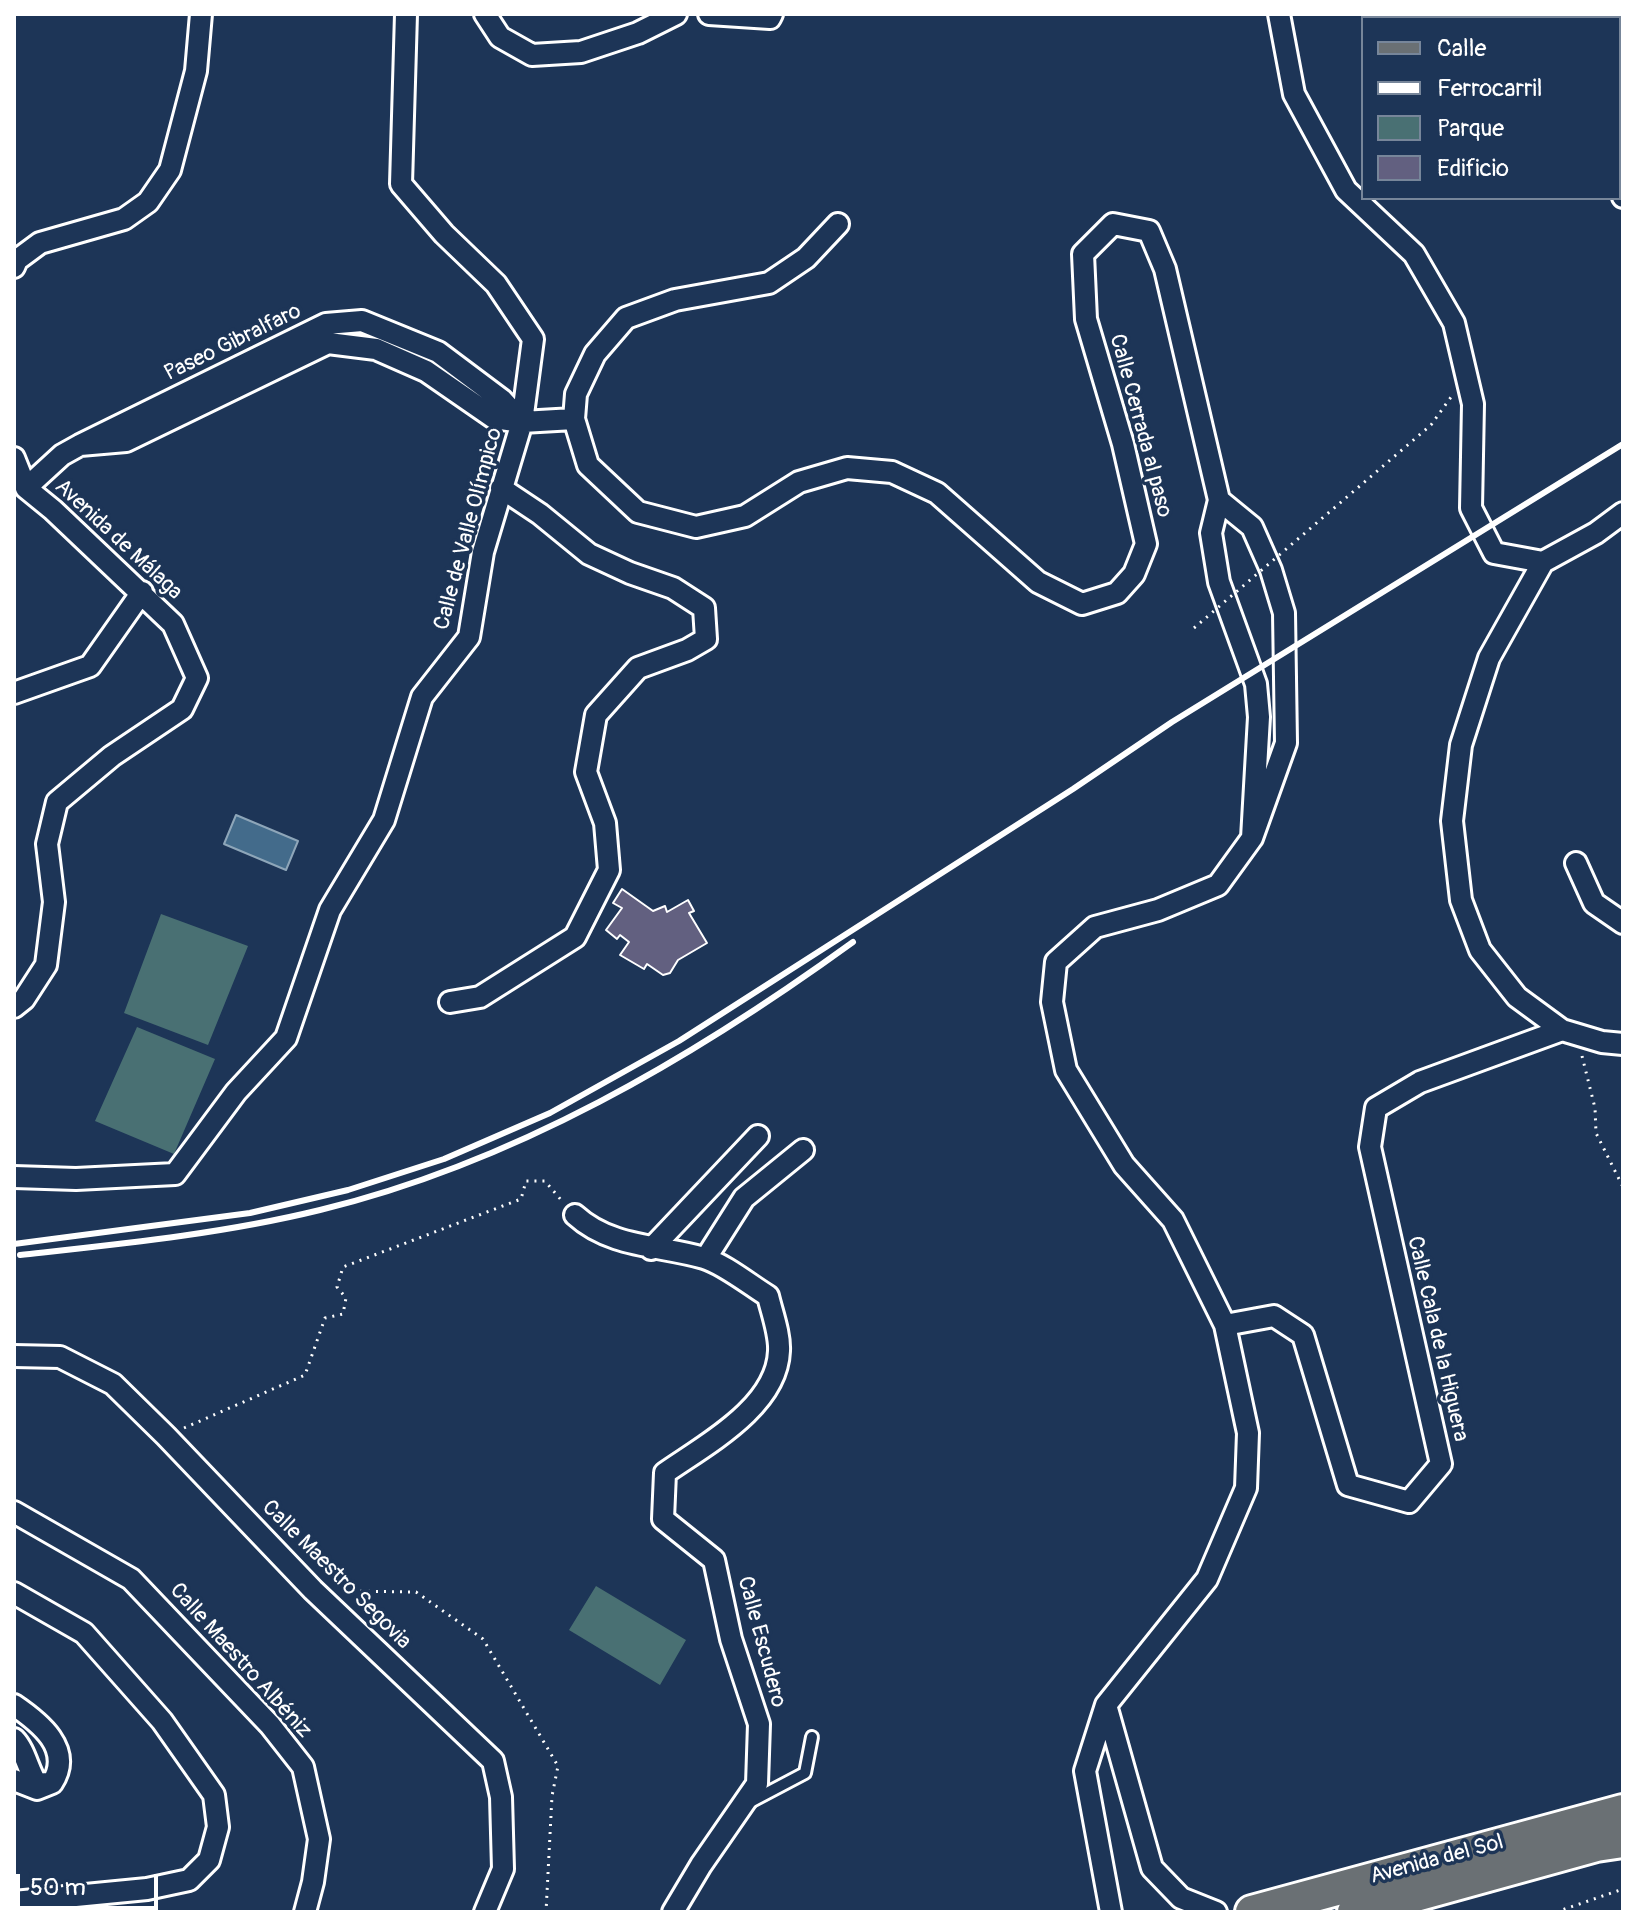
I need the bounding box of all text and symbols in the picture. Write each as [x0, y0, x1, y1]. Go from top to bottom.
legend [1361, 16, 1621, 200]
text: Calle [1437, 34, 1486, 63]
text: Ferrocarril [1437, 74, 1543, 103]
text: Parque [1437, 114, 1504, 143]
text: Edificio [1437, 154, 1509, 183]
street label: Paseo Gibralfaro [160, 299, 306, 387]
street label: Calle Cerrada al paso [1103, 332, 1177, 520]
street label: Calle de Valle Olímpico [429, 425, 509, 633]
street label: Avenida de Málaga [49, 474, 187, 606]
street label: Calle Cala de la Higuera [1401, 1234, 1473, 1444]
street label: Calle Maestro Segovia [256, 1495, 416, 1655]
street label: Calle Escudero [731, 1574, 791, 1710]
street label: Calle Maestro Albéniz [163, 1578, 317, 1744]
street label: Avenida del Sol [1367, 1830, 1507, 1890]
scale bar [20, 1858, 162, 1908]
text: 50 m [30, 1873, 86, 1902]

